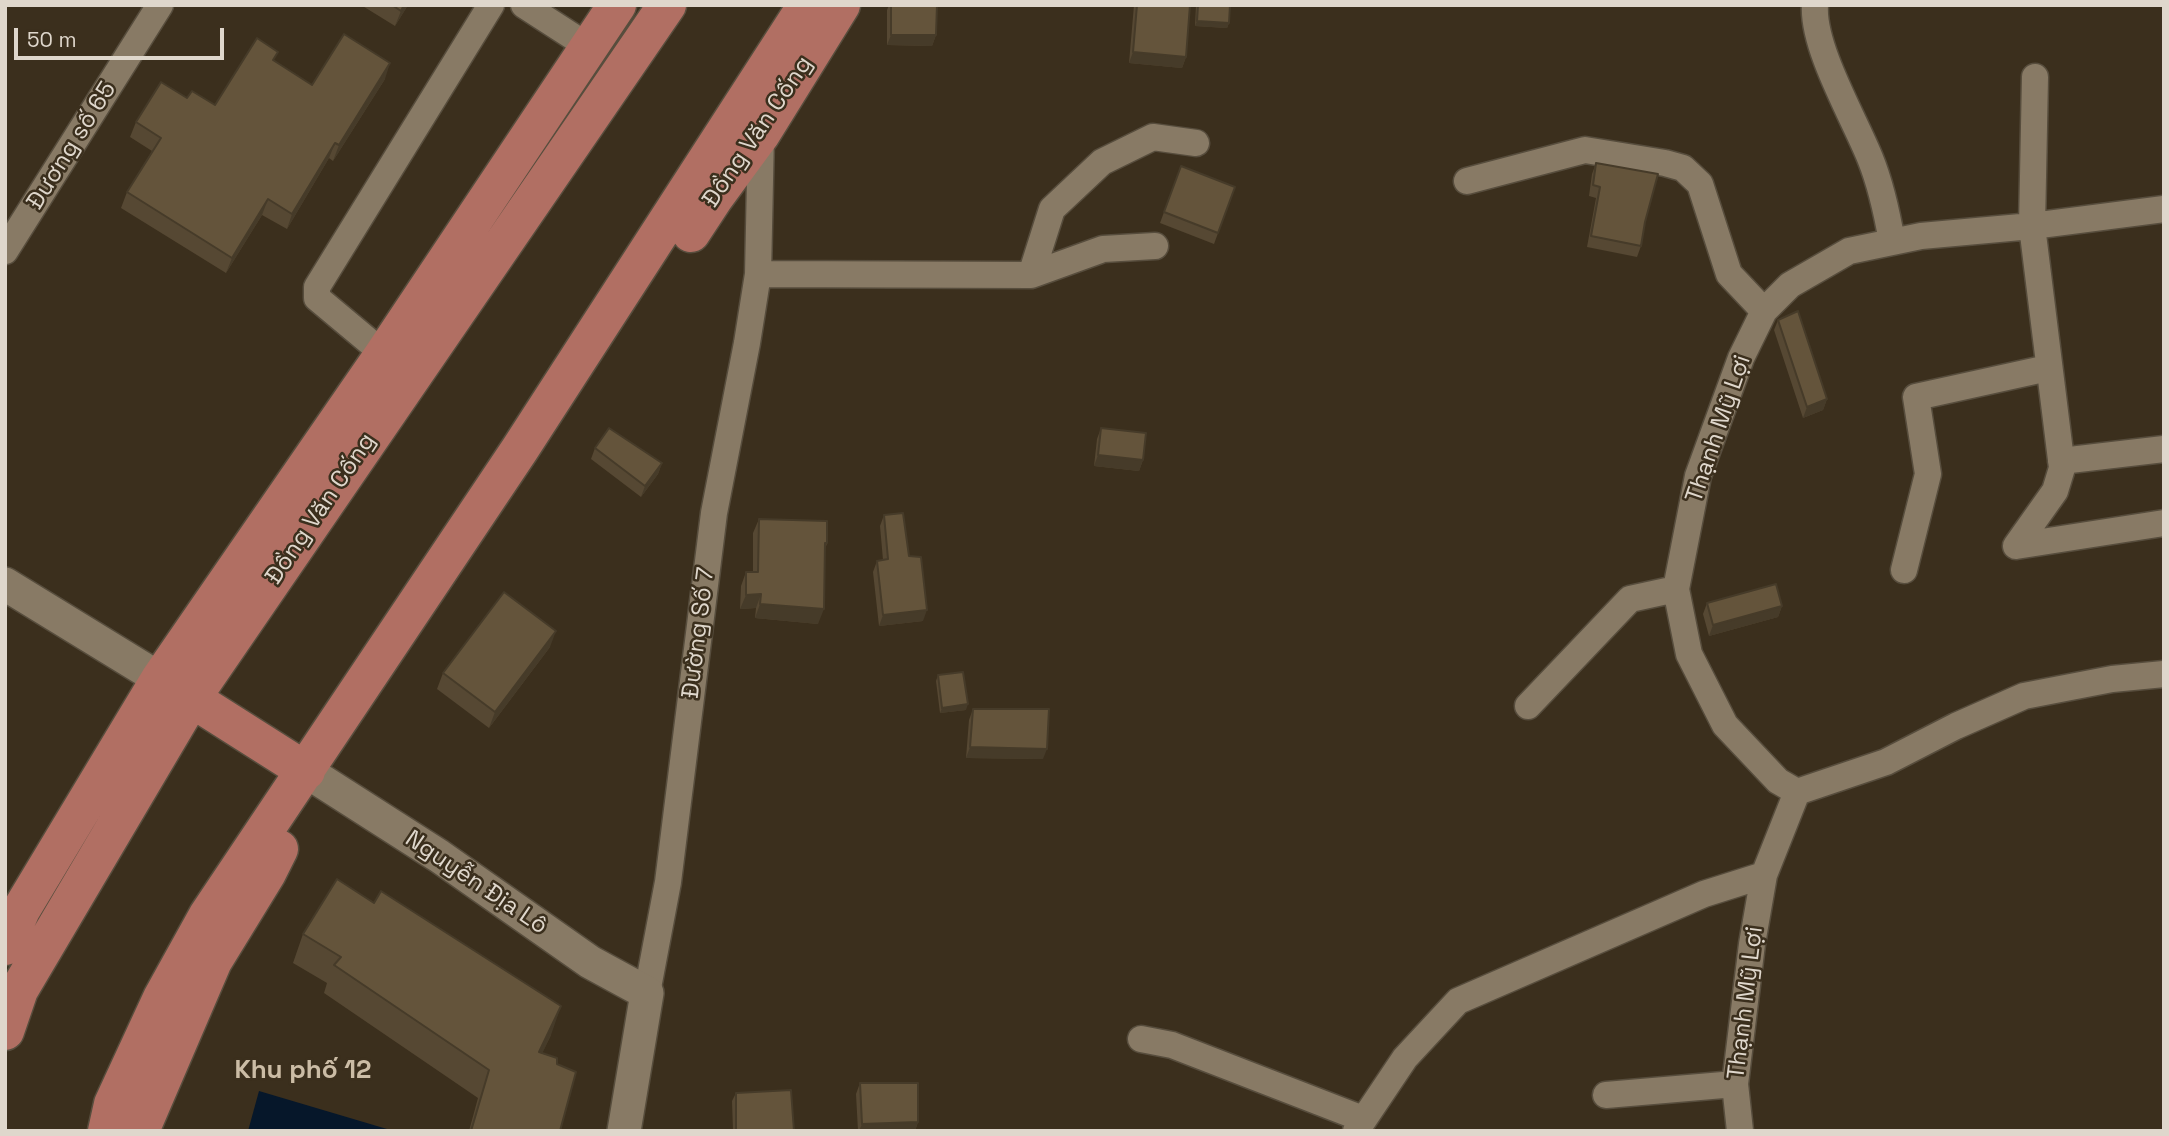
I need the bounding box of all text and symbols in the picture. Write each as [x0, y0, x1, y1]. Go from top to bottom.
scale bar [18, 14, 228, 58]
text: 50 m [27, 26, 77, 53]
street label: Đồng Văn Cống [697, 51, 819, 213]
street label: Đương số 65 [21, 77, 123, 215]
street label: Thạnh Mỹ Lợi [1680, 352, 1758, 506]
street label: Đồng Văn Cống [260, 428, 382, 590]
street label: Đường Số 7 [677, 566, 721, 700]
street label: Nguyễn Địa Lô [399, 825, 553, 941]
street label: Thạnh Mỹ Lợi [1722, 925, 1770, 1081]
district label: Khu phố 12 [234, 1055, 372, 1087]

